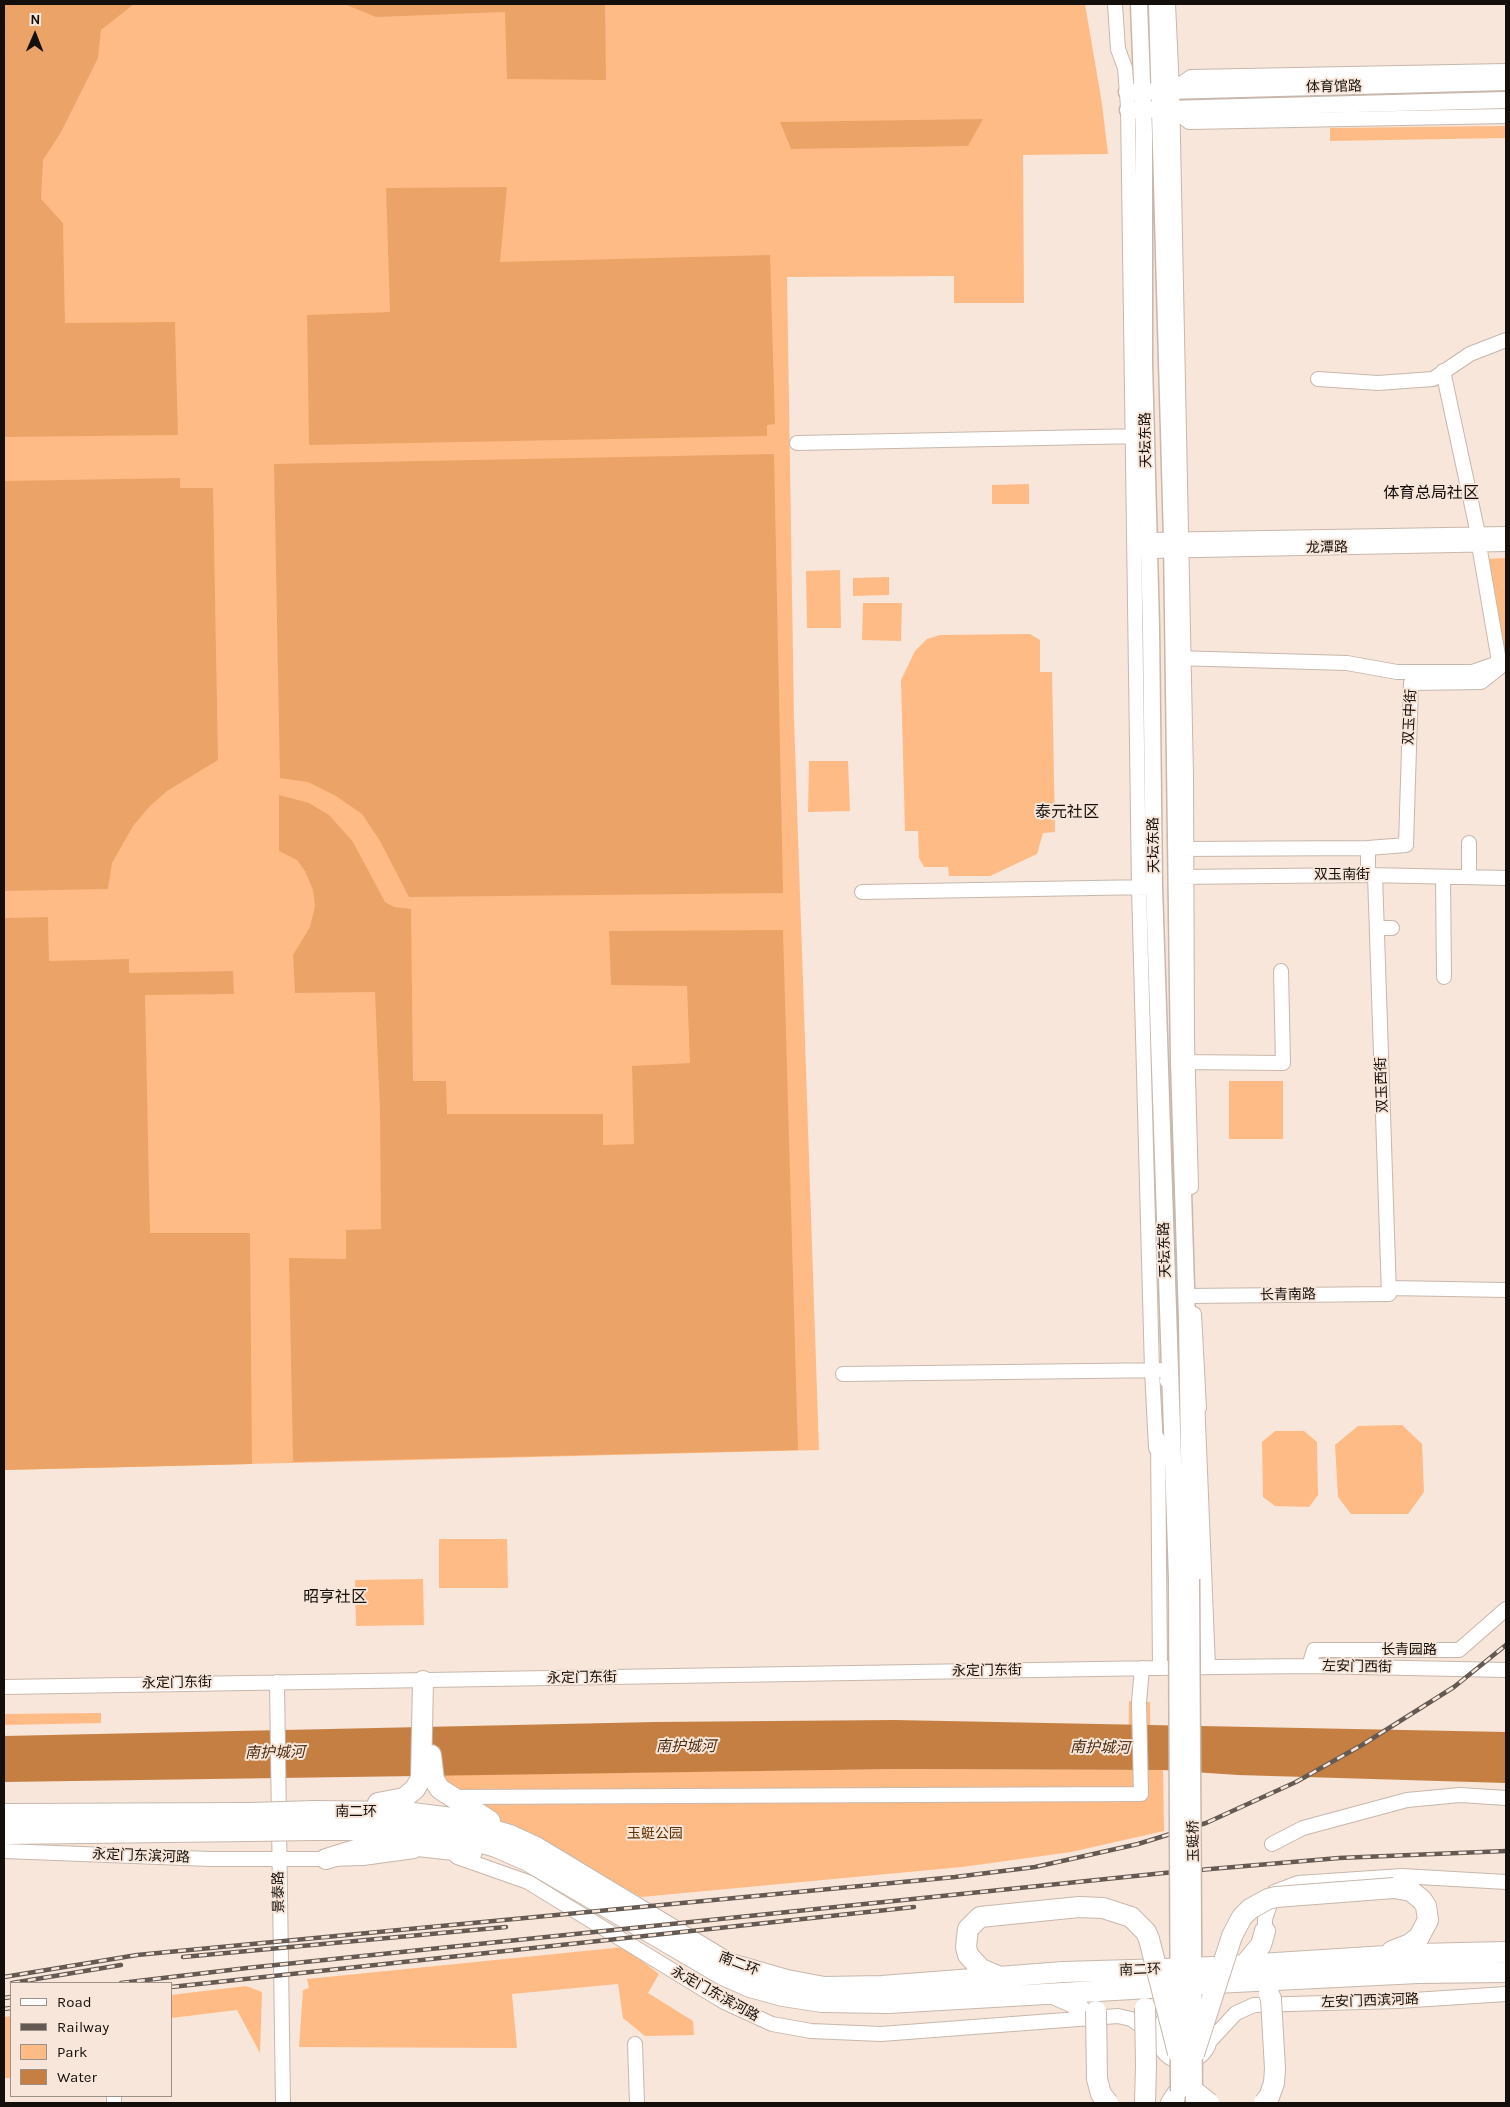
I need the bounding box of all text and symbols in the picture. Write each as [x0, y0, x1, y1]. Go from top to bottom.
north arrow [10, 10, 60, 60]
text: N [30, 11, 40, 28]
street label: 体育馆路 [1306, 78, 1362, 96]
street label: 天坛东路 [1137, 412, 1155, 468]
district label: 体育总局社区 [1383, 483, 1479, 503]
street label: 龙潭路 [1306, 539, 1348, 557]
street label: 双玉中街 [1400, 689, 1420, 745]
district label: 泰元社区 [1035, 802, 1099, 822]
street label: 天坛东路 [1145, 817, 1163, 873]
street label: 双玉南街 [1314, 867, 1370, 883]
street label: 双玉西街 [1373, 1057, 1391, 1113]
street label: 天坛东路 [1156, 1222, 1174, 1278]
street label: 长青南路 [1260, 1286, 1316, 1304]
district label: 昭亨社区 [303, 1587, 367, 1607]
street label: 长青园路 [1381, 1642, 1437, 1658]
street label: 左安门西街 [1322, 1658, 1392, 1676]
street label: 永定门东街 [952, 1662, 1022, 1680]
street label: 永定门东街 [547, 1669, 617, 1687]
street label: 永定门东街 [142, 1674, 212, 1692]
water label: 南护城河 [656, 1738, 716, 1756]
water label: 南护城河 [1070, 1738, 1130, 1758]
water label: 南护城河 [245, 1743, 305, 1763]
street label: 南二环 [335, 1804, 377, 1820]
street label: 玉蜓桥 [1185, 1820, 1203, 1862]
park label: 玉蜓公园 [627, 1826, 683, 1842]
street label: 永定门东滨河路 [92, 1846, 190, 1866]
street label: 景泰路 [270, 1871, 288, 1913]
street label: 南二环 [716, 1949, 762, 1979]
street label: 南二环 [1119, 1961, 1161, 1979]
street label: 永定门东滨河路 [668, 1963, 762, 2025]
legend [10, 1982, 172, 2097]
street label: 左安门西滨河路 [1321, 1991, 1419, 2011]
text: Road [57, 1993, 92, 2011]
text: Railway [57, 2018, 109, 2036]
text: Park [57, 2043, 87, 2061]
text: Water [57, 2068, 97, 2086]

